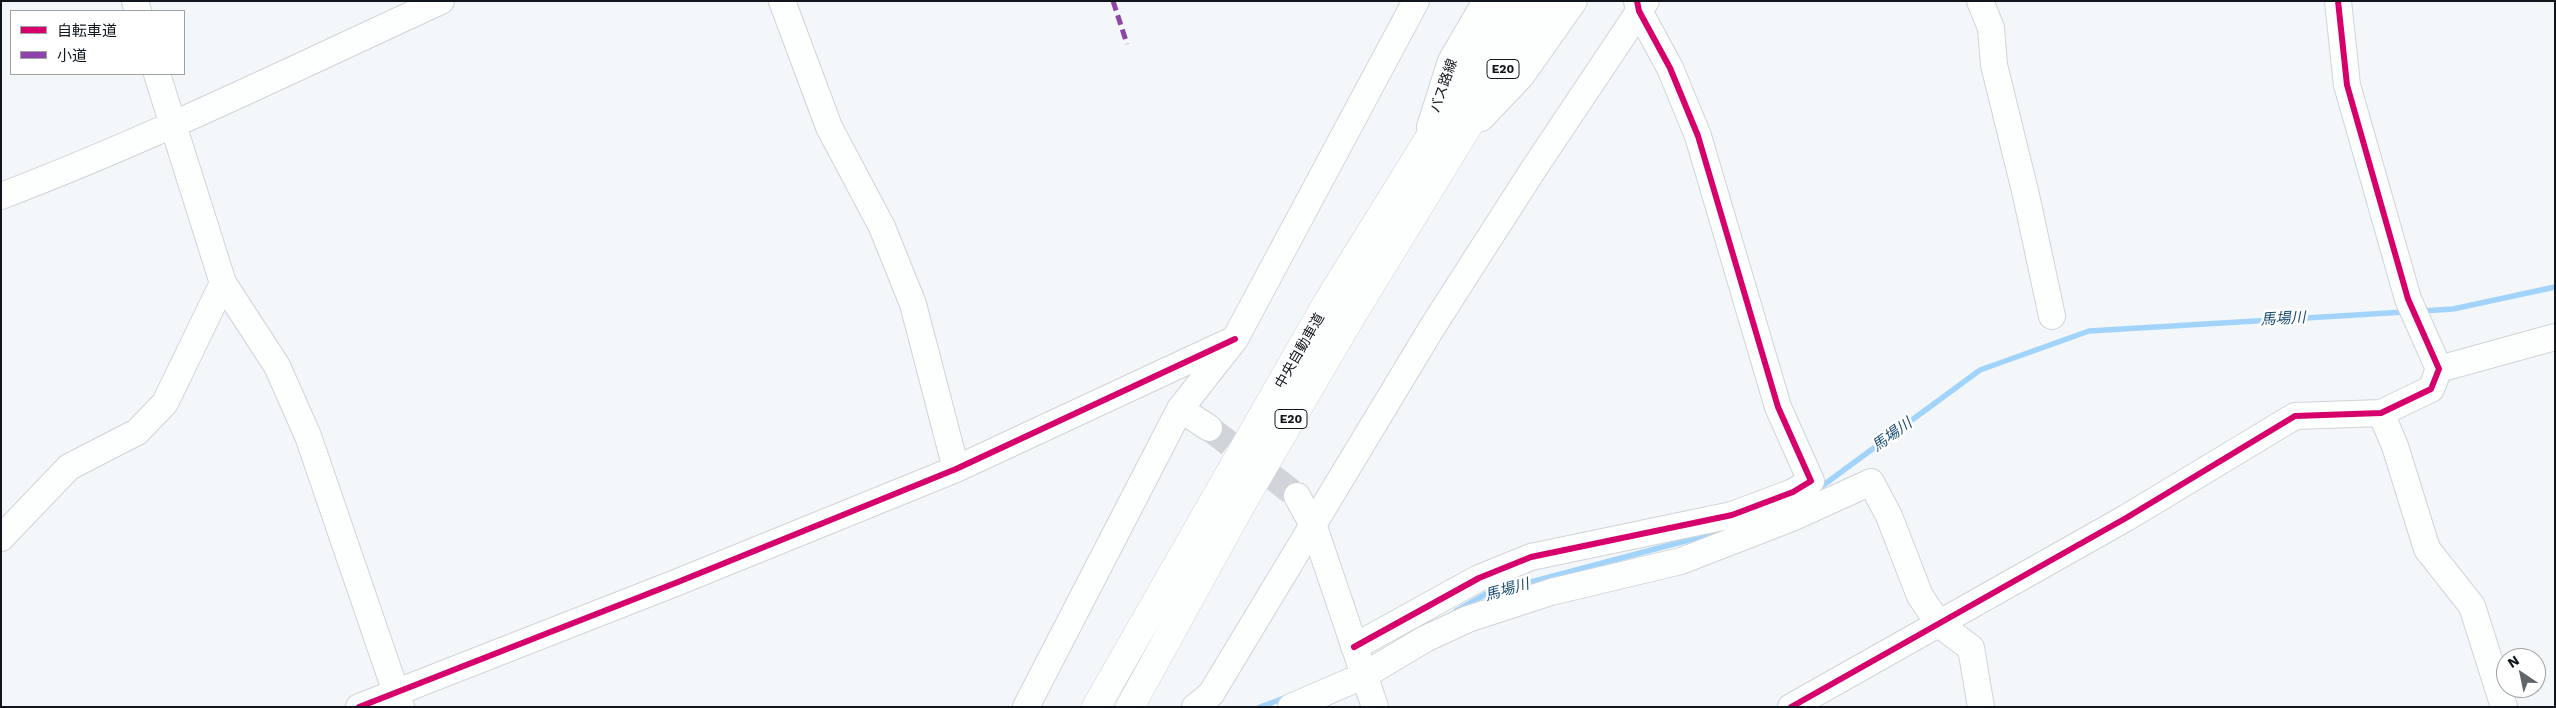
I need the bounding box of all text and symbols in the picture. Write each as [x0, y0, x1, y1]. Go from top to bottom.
legend [10, 10, 185, 75]
text: 自転車道 [57, 22, 117, 40]
text: 小道 [57, 47, 87, 65]
street label: バス路線 [1427, 57, 1461, 115]
road number: E20 [1487, 60, 1519, 78]
water label: 馬場川 [2260, 309, 2306, 329]
street label: 中央自動車道 [1272, 310, 1328, 392]
road number: E20 [1275, 409, 1307, 428]
water label: 馬場川 [1869, 414, 1915, 456]
water label: 馬場川 [1483, 575, 1531, 605]
north arrow [2496, 648, 2546, 698]
text: N [2504, 652, 2522, 671]

